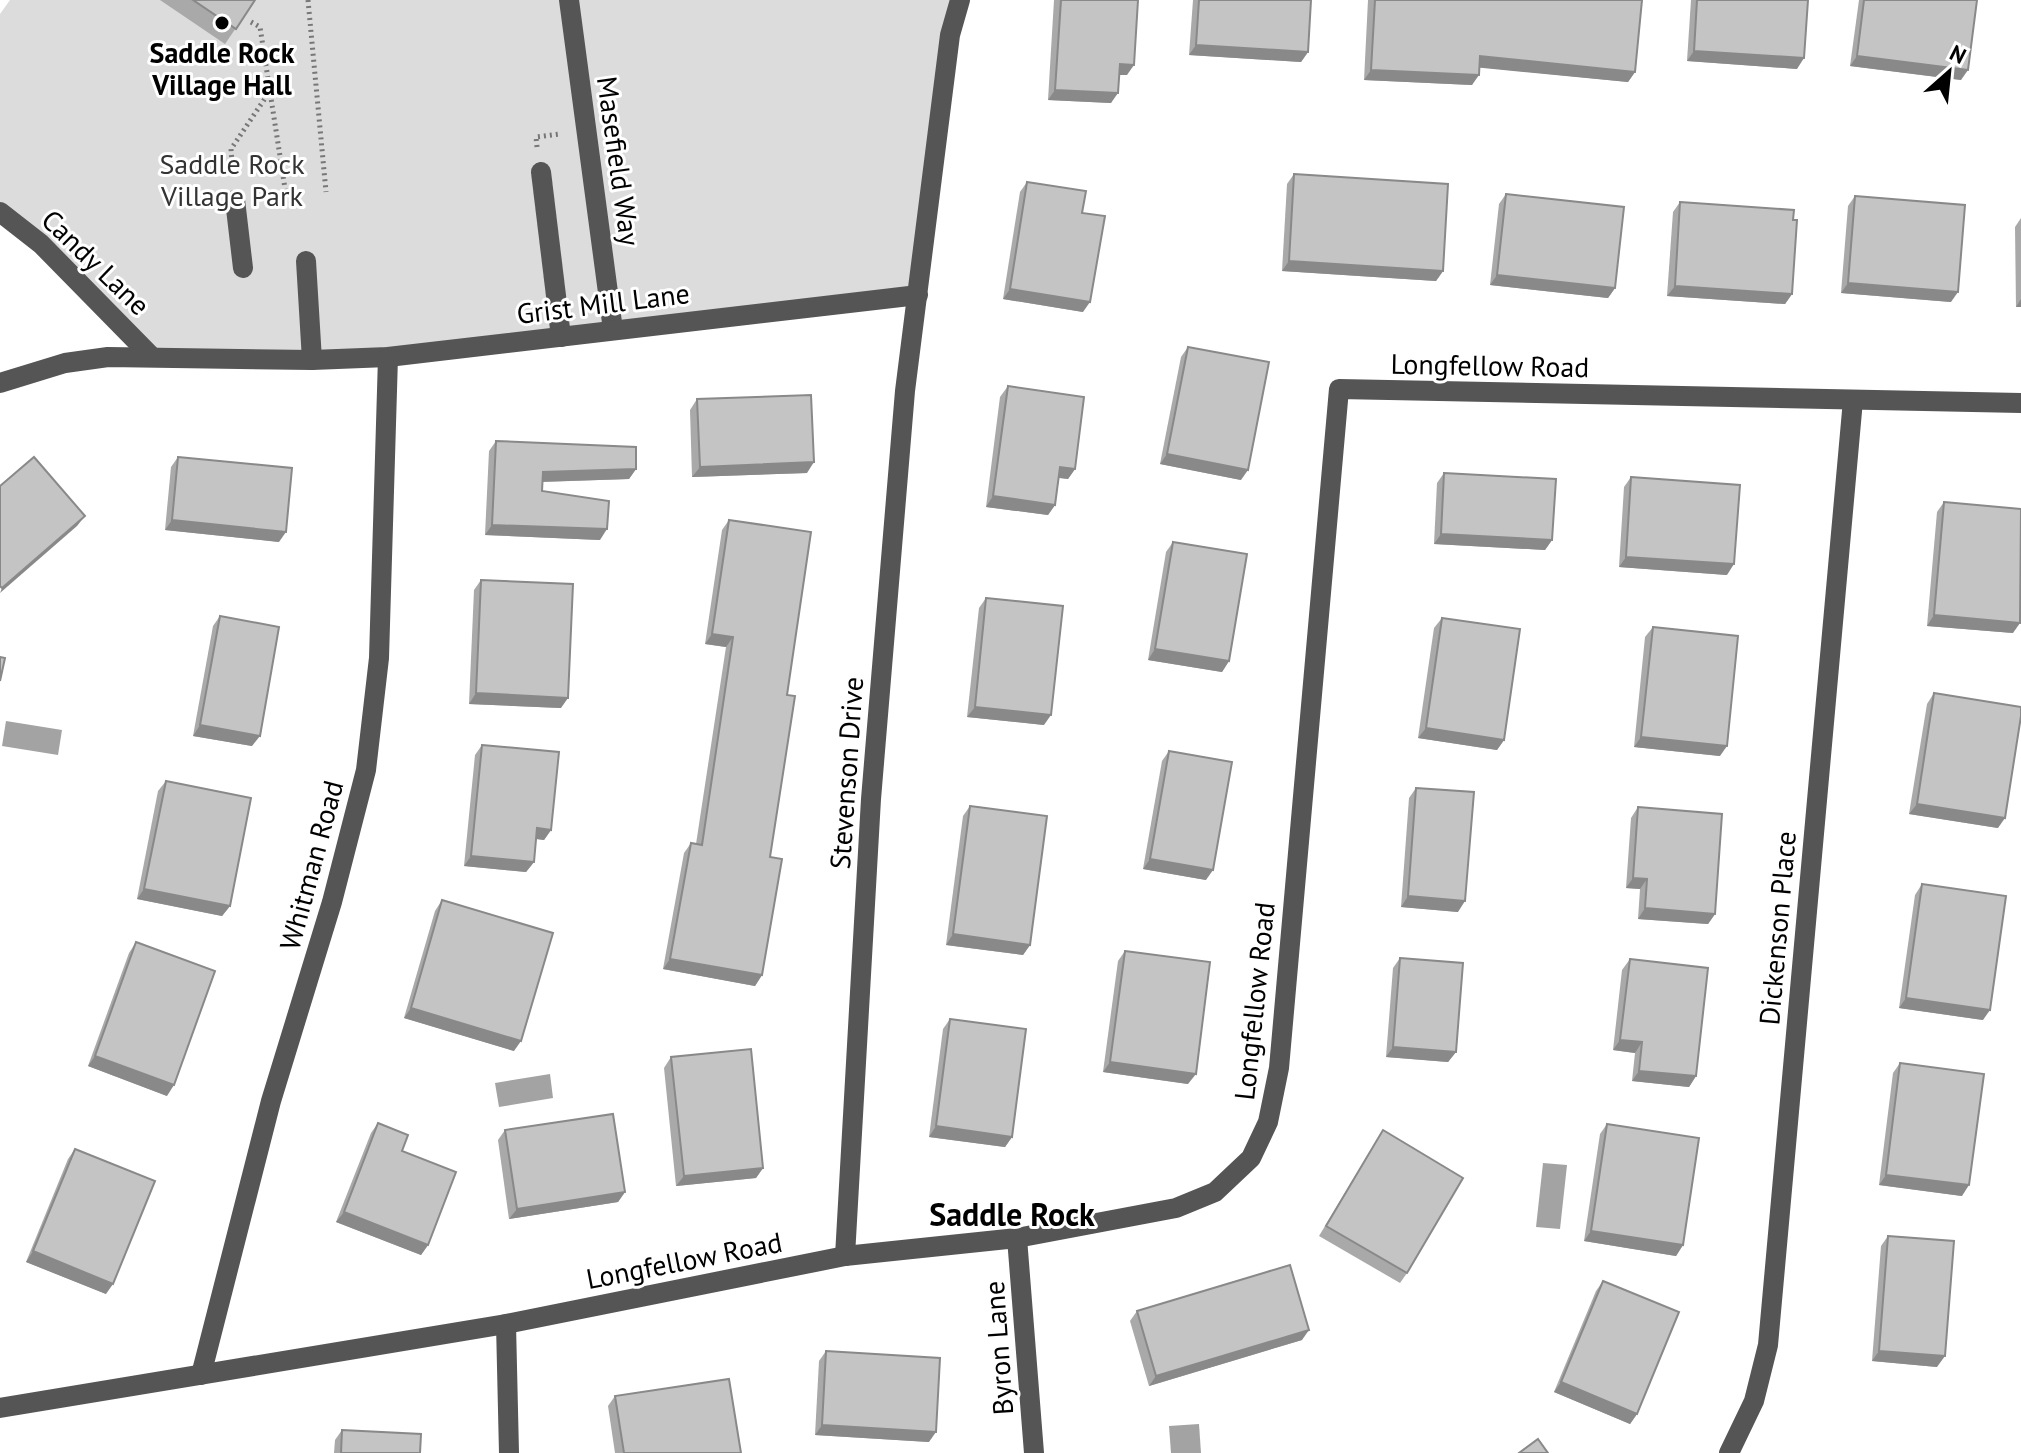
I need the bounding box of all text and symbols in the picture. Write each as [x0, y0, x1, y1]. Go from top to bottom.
marker: Saddle Rock Village Hall [213, 14, 231, 32]
north arrow [1909, 32, 1989, 112]
place label: Saddle Rock Village Hall [150, 34, 295, 103]
text: N [1945, 38, 1971, 70]
street label: Masefield Way [589, 74, 649, 248]
park label: Saddle Rock Village Park [159, 145, 305, 214]
street label: Candy Lane [34, 201, 158, 323]
street label: Grist Mill Lane [515, 274, 691, 332]
street label: Longfellow Road [1390, 345, 1590, 385]
street label: Stevenson Drive [821, 676, 871, 870]
street label: Whitman Road [271, 776, 351, 954]
street label: Dickenson Place [1750, 829, 1804, 1027]
street label: Longfellow Road [1225, 900, 1283, 1102]
district label: Saddle Rock [929, 1193, 1095, 1235]
street label: Longfellow Road [583, 1223, 785, 1297]
street label: Byron Lane [975, 1280, 1021, 1416]

